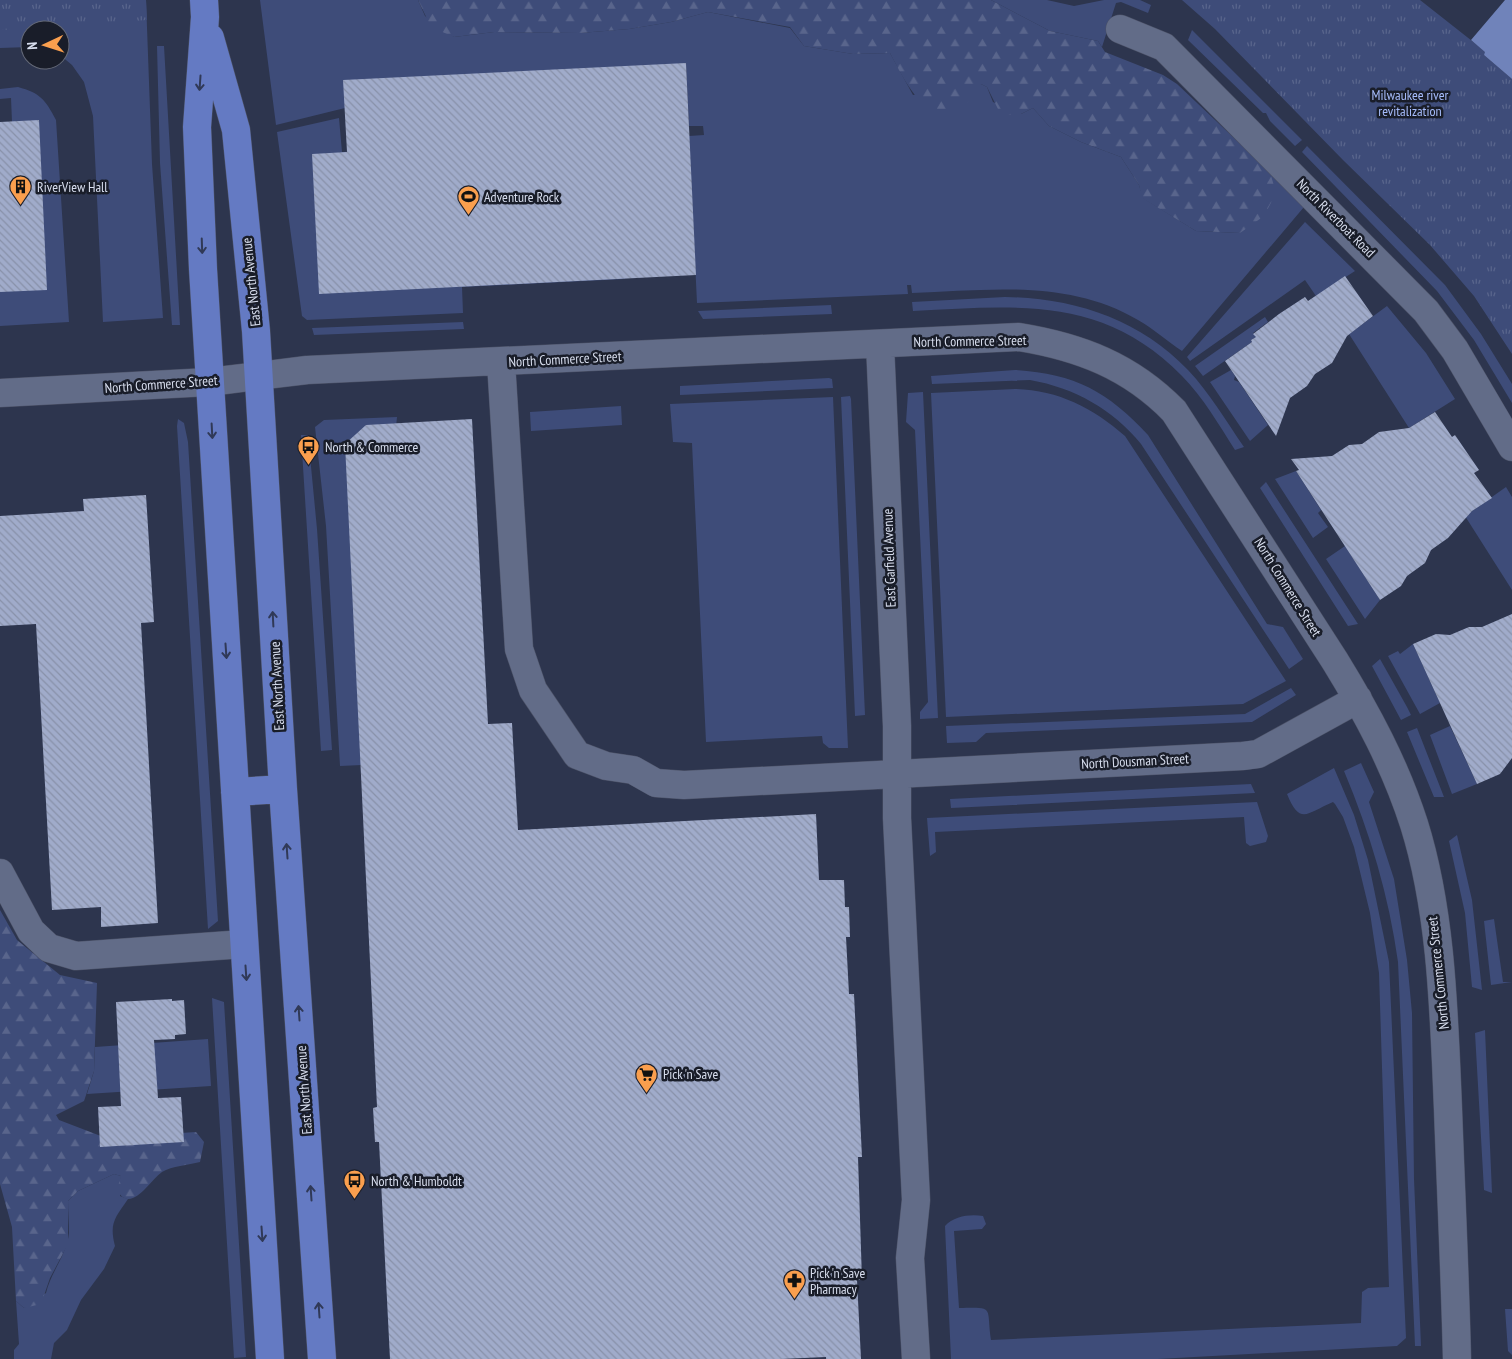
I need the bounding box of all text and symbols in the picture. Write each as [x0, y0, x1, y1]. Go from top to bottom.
north arrow [20, 20, 70, 70]
text: N [23, 42, 41, 50]
one-way arrow [196, 75, 205, 91]
park label: Milwaukee river revitalization [1372, 86, 1449, 120]
building icon: RiverView Hall [9, 175, 33, 206]
street label: North Riverboat Road [1293, 175, 1379, 261]
place label: RiverView Hall [37, 178, 108, 196]
sports icon: Adventure Rock [456, 185, 480, 216]
place label: Adventure Rock [484, 188, 560, 206]
one-way arrow [198, 237, 207, 253]
street label: East North Avenue [237, 237, 265, 327]
street label: North Commerce Street [913, 331, 1027, 351]
street label: North Commerce Street [508, 347, 622, 371]
street label: North Commerce Street [104, 371, 218, 397]
one-way arrow [208, 423, 217, 439]
bus stop icon: North & Commerce [297, 435, 321, 466]
place label: North & Commerce [325, 438, 419, 456]
street label: East Garfield Avenue [878, 508, 900, 608]
street label: North Commerce Street [1250, 534, 1326, 640]
one-way arrow [268, 611, 277, 627]
street label: East North Avenue [266, 641, 288, 731]
one-way arrow [221, 642, 230, 658]
street label: North Dousman Street [1081, 749, 1189, 773]
one-way arrow [283, 843, 292, 859]
street label: North Commerce Street [1423, 916, 1453, 1030]
one-way arrow [241, 965, 250, 981]
one-way arrow [294, 1005, 303, 1021]
street label: East North Avenue [292, 1045, 316, 1135]
supermarket icon: Pick 'n Save [635, 1062, 659, 1093]
place label: Pick 'n Save [663, 1065, 719, 1083]
bus stop icon: North & Humboldt [343, 1169, 367, 1200]
place label: North & Humboldt [371, 1172, 462, 1190]
one-way arrow [306, 1185, 315, 1201]
one-way arrow [257, 1225, 266, 1241]
place label: Pick 'n Save Pharmacy [810, 1264, 866, 1298]
pharmacy icon: Pick 'n Save Pharmacy [782, 1269, 806, 1300]
one-way arrow [314, 1303, 324, 1319]

